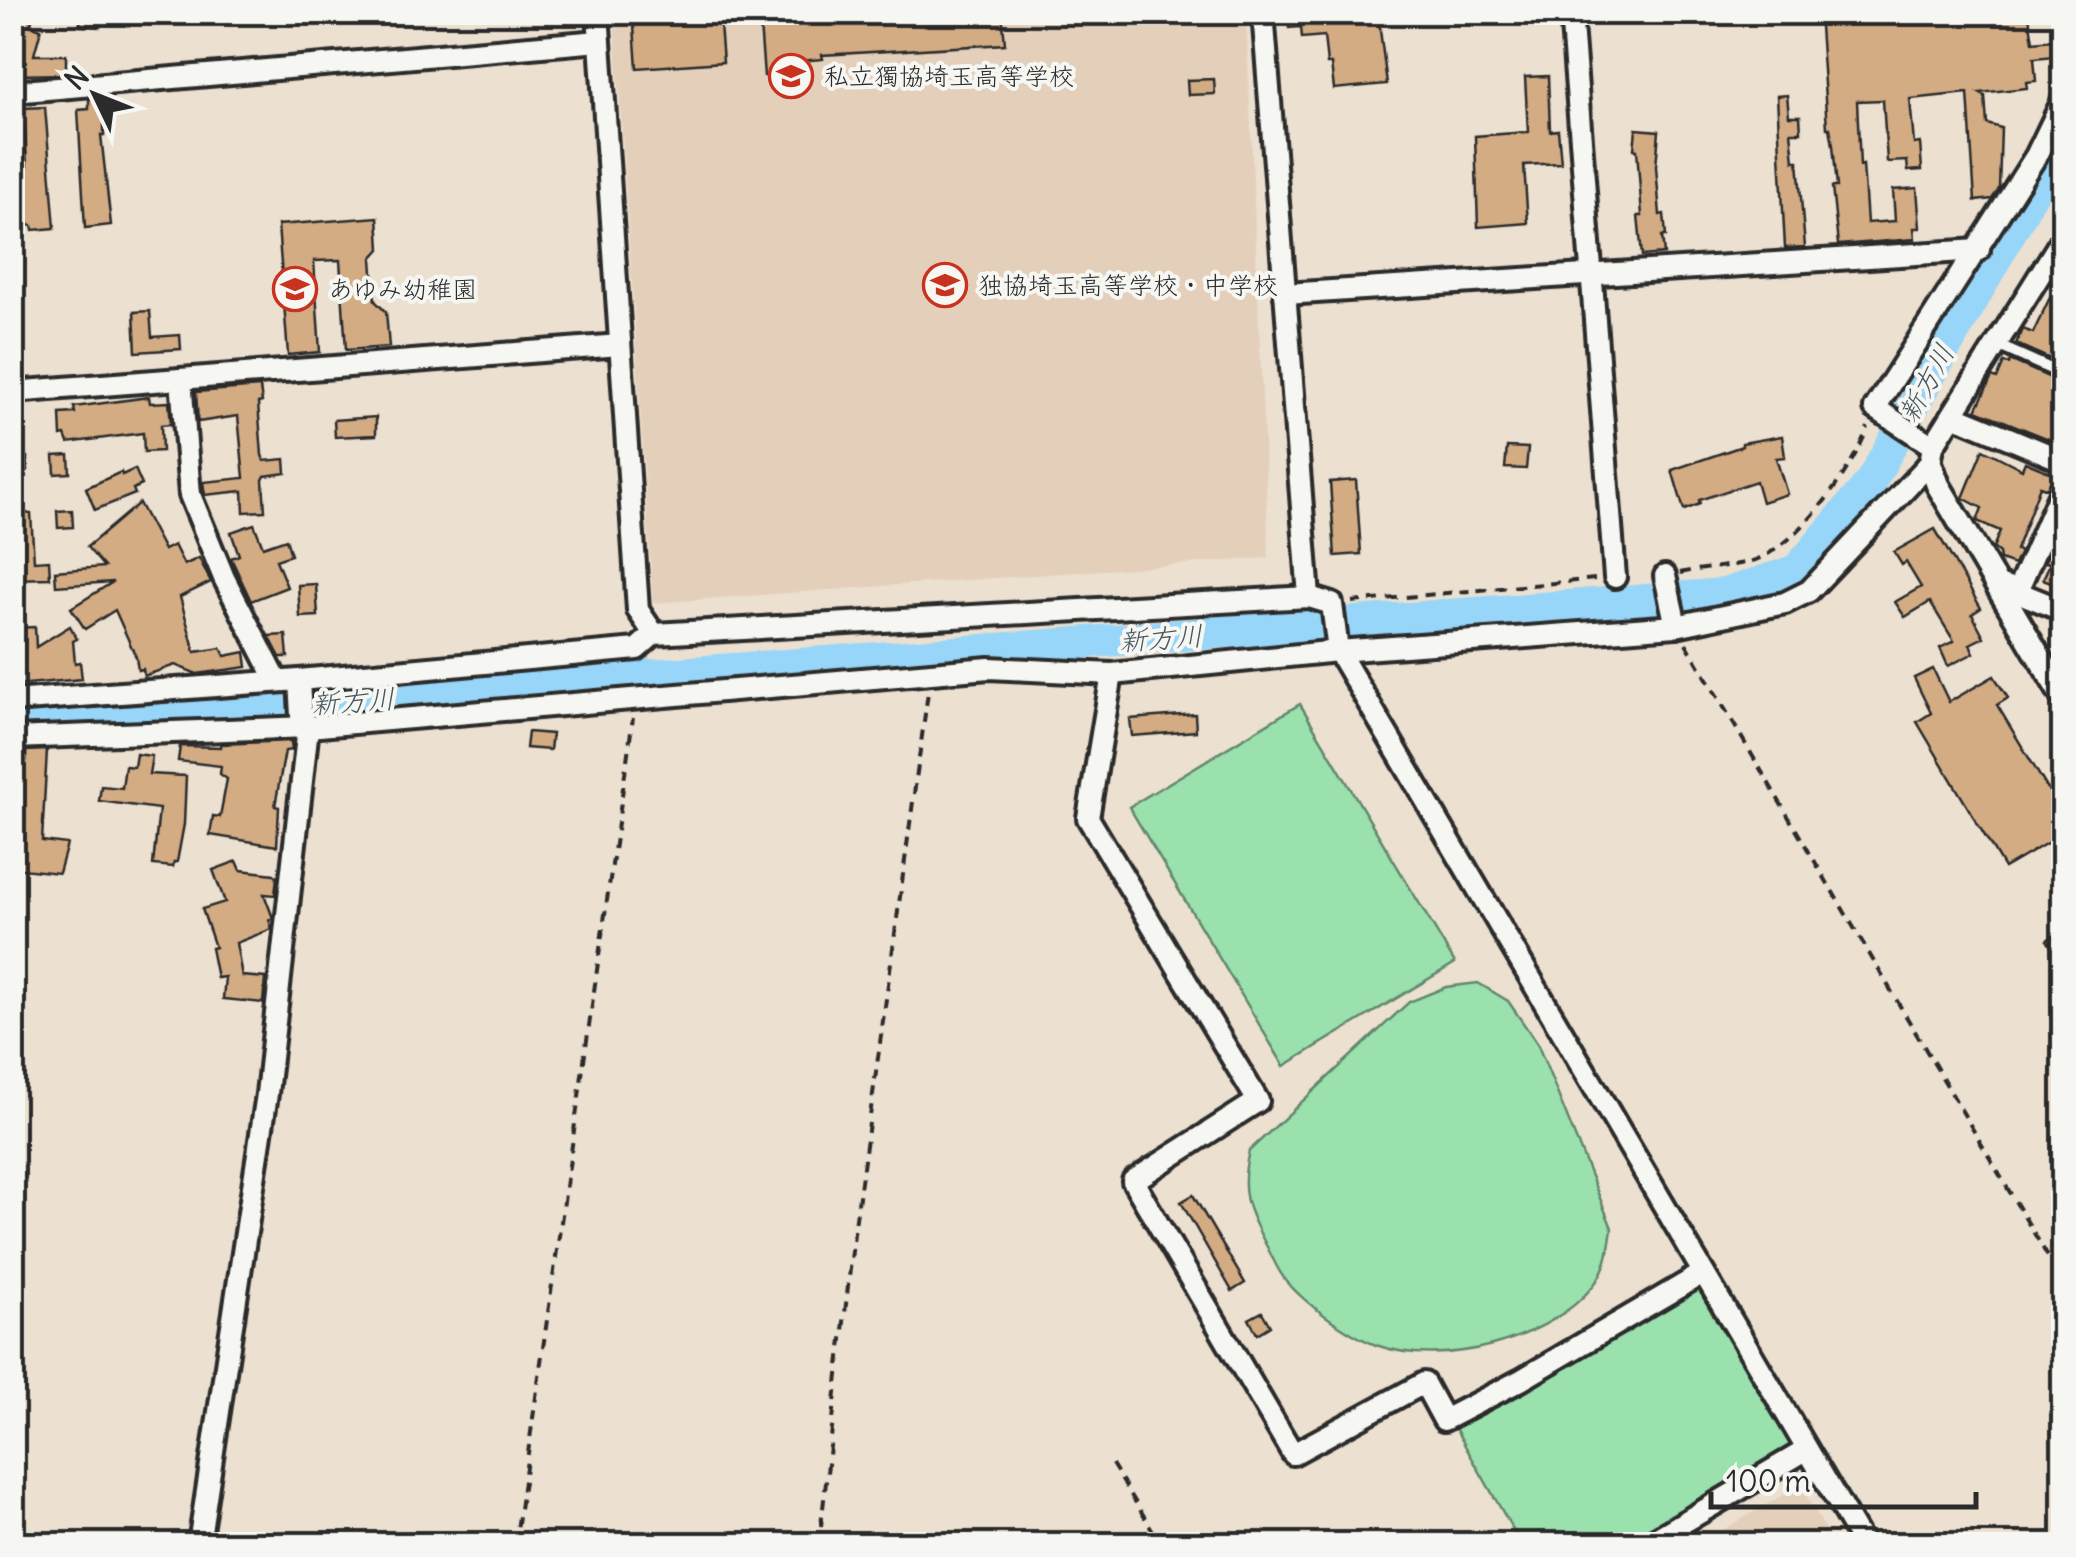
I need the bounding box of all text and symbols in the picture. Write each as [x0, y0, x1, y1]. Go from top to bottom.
north arrow [45, 45, 145, 145]
school or university icon: 私立獨協埼玉高等学校 [768, 53, 814, 99]
text: N [57, 59, 96, 97]
place label: 私立獨協埼玉高等学校 [824, 60, 1074, 92]
school or university icon: 独協埼玉高等学校・中学校 [922, 262, 968, 308]
school or university icon: あゆみ幼稚園 [272, 266, 318, 312]
place label: 独協埼玉高等学校・中学校 [978, 269, 1278, 301]
place label: あゆみ幼稚園 [328, 273, 477, 305]
water label: 新方川 [1890, 338, 1962, 428]
water label: 新方川 [1118, 617, 1204, 659]
water label: 新方川 [310, 680, 396, 722]
scale bar [1711, 1447, 1976, 1509]
text: 100 m [1726, 1462, 1811, 1500]

